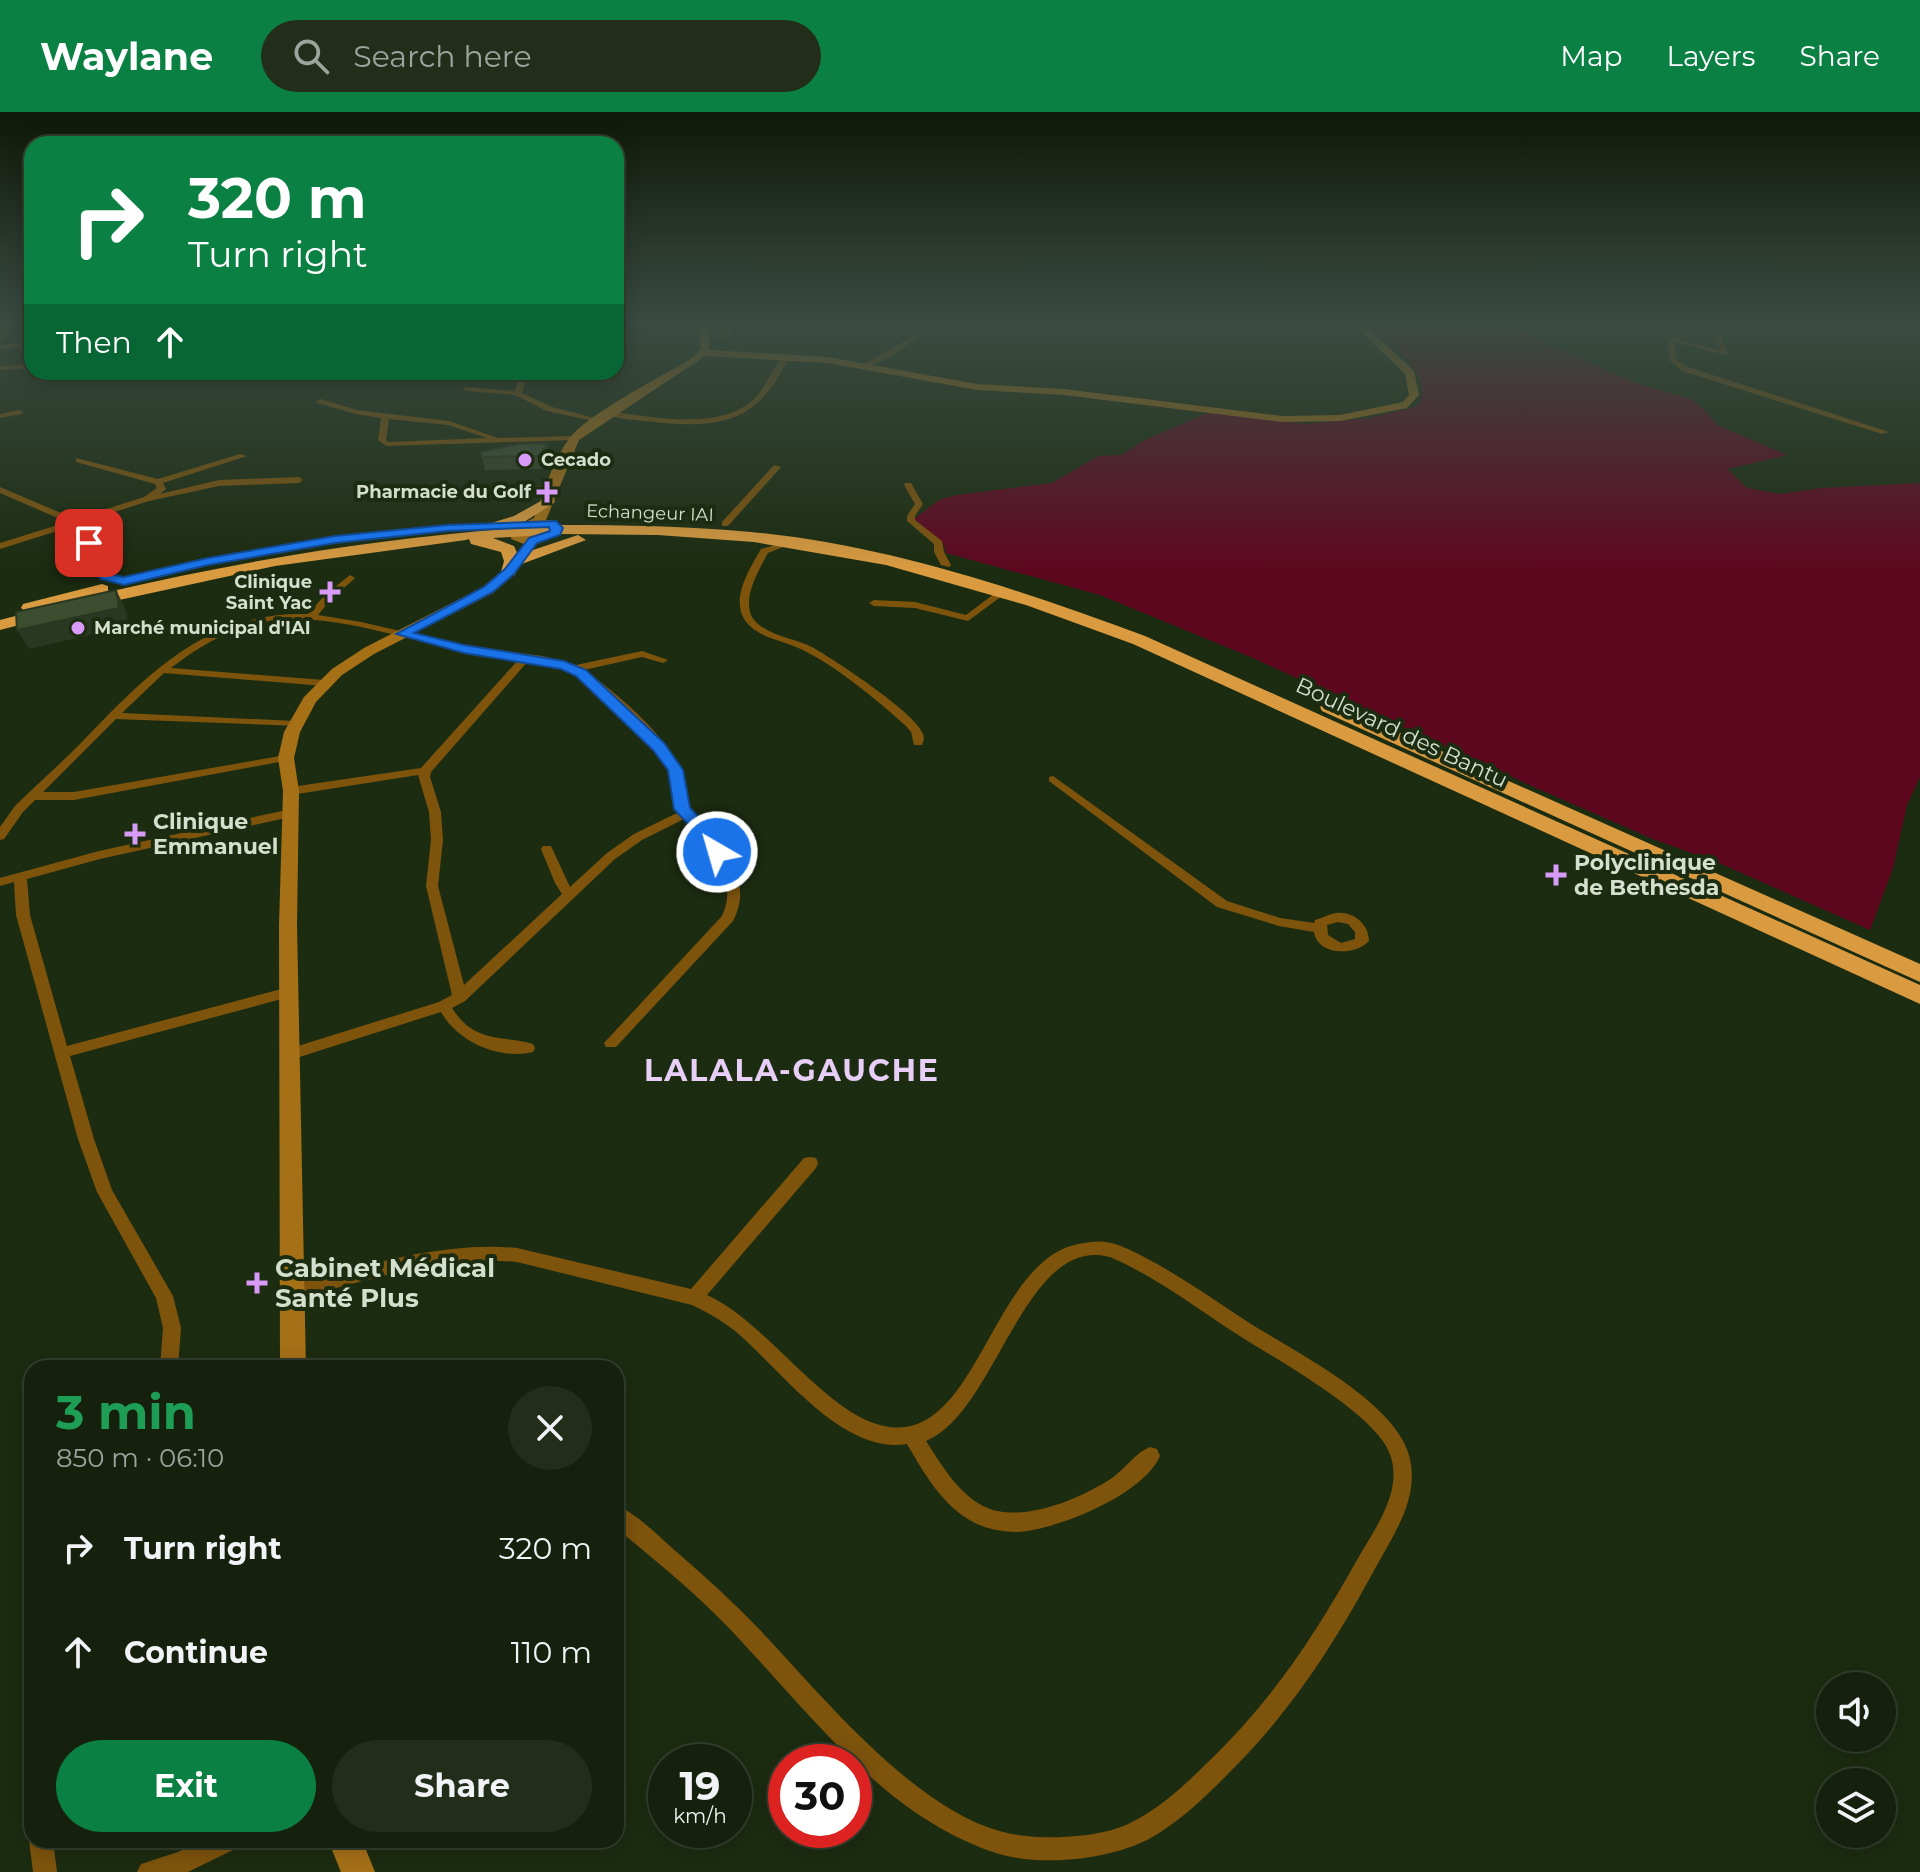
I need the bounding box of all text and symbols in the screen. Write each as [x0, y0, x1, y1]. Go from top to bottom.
search box [261, 20, 821, 92]
text: Waylane [40, 33, 213, 80]
icon: search [289, 34, 333, 78]
text: Search here [353, 38, 532, 75]
text: Map [1560, 39, 1623, 73]
text: Layers [1667, 39, 1756, 73]
text: Share [1800, 39, 1880, 73]
text: 320 m [188, 164, 367, 232]
icon: right [56, 168, 160, 272]
text: Turn right [188, 232, 368, 276]
icon: ahead [148, 320, 192, 364]
text: Then [56, 324, 132, 361]
place label: Cecado [541, 449, 611, 471]
marker: Cecado [516, 451, 534, 469]
place label: Pharmacie du Golf [356, 481, 532, 503]
marker: Pharmacie du Golf [538, 483, 556, 501]
street label: Echangeur IAI [586, 500, 714, 526]
pin [55, 509, 123, 577]
icon: arrive [67, 521, 111, 565]
place label: Clinique Saint Yac [226, 571, 312, 614]
marker: Clinique Saint Yac [319, 581, 341, 603]
place label: Marché municipal d'IAI [94, 617, 311, 639]
marker: Marché municipal d'IAI [69, 619, 87, 637]
street label: Boulevard des Bantu [1292, 671, 1512, 793]
place label: Clinique Emmanuel [153, 808, 278, 860]
position arrow [675, 810, 759, 894]
marker: Clinique Emmanuel [124, 823, 146, 845]
place label: Polyclinique de Bethesda [1574, 849, 1719, 901]
marker: Polyclinique de Bethesda [1545, 864, 1567, 886]
district label: LALALA-GAUCHE [644, 1052, 940, 1089]
place label: Cabinet Médical Santé Plus [275, 1252, 495, 1314]
marker: Cabinet Médical Santé Plus [246, 1272, 268, 1294]
text: 3 min [56, 1383, 196, 1441]
button: close [508, 1386, 592, 1470]
text: 850 m · 06:10 [56, 1442, 224, 1474]
icon: right [56, 1526, 100, 1570]
text: Turn right [124, 1530, 281, 1567]
text: 320 m [499, 1530, 592, 1567]
icon: ahead [56, 1630, 100, 1674]
text: Continue [124, 1634, 268, 1671]
text: 110 m [511, 1634, 592, 1671]
map controls [1816, 1672, 1896, 1848]
button: sound [1816, 1672, 1896, 1752]
button: Exit [56, 1740, 316, 1832]
button: Share [332, 1740, 592, 1832]
speed limit sign: 30 [768, 1744, 872, 1848]
text: 19 [679, 1761, 721, 1810]
button: layers [1816, 1768, 1896, 1848]
text: km/h [673, 1804, 727, 1828]

